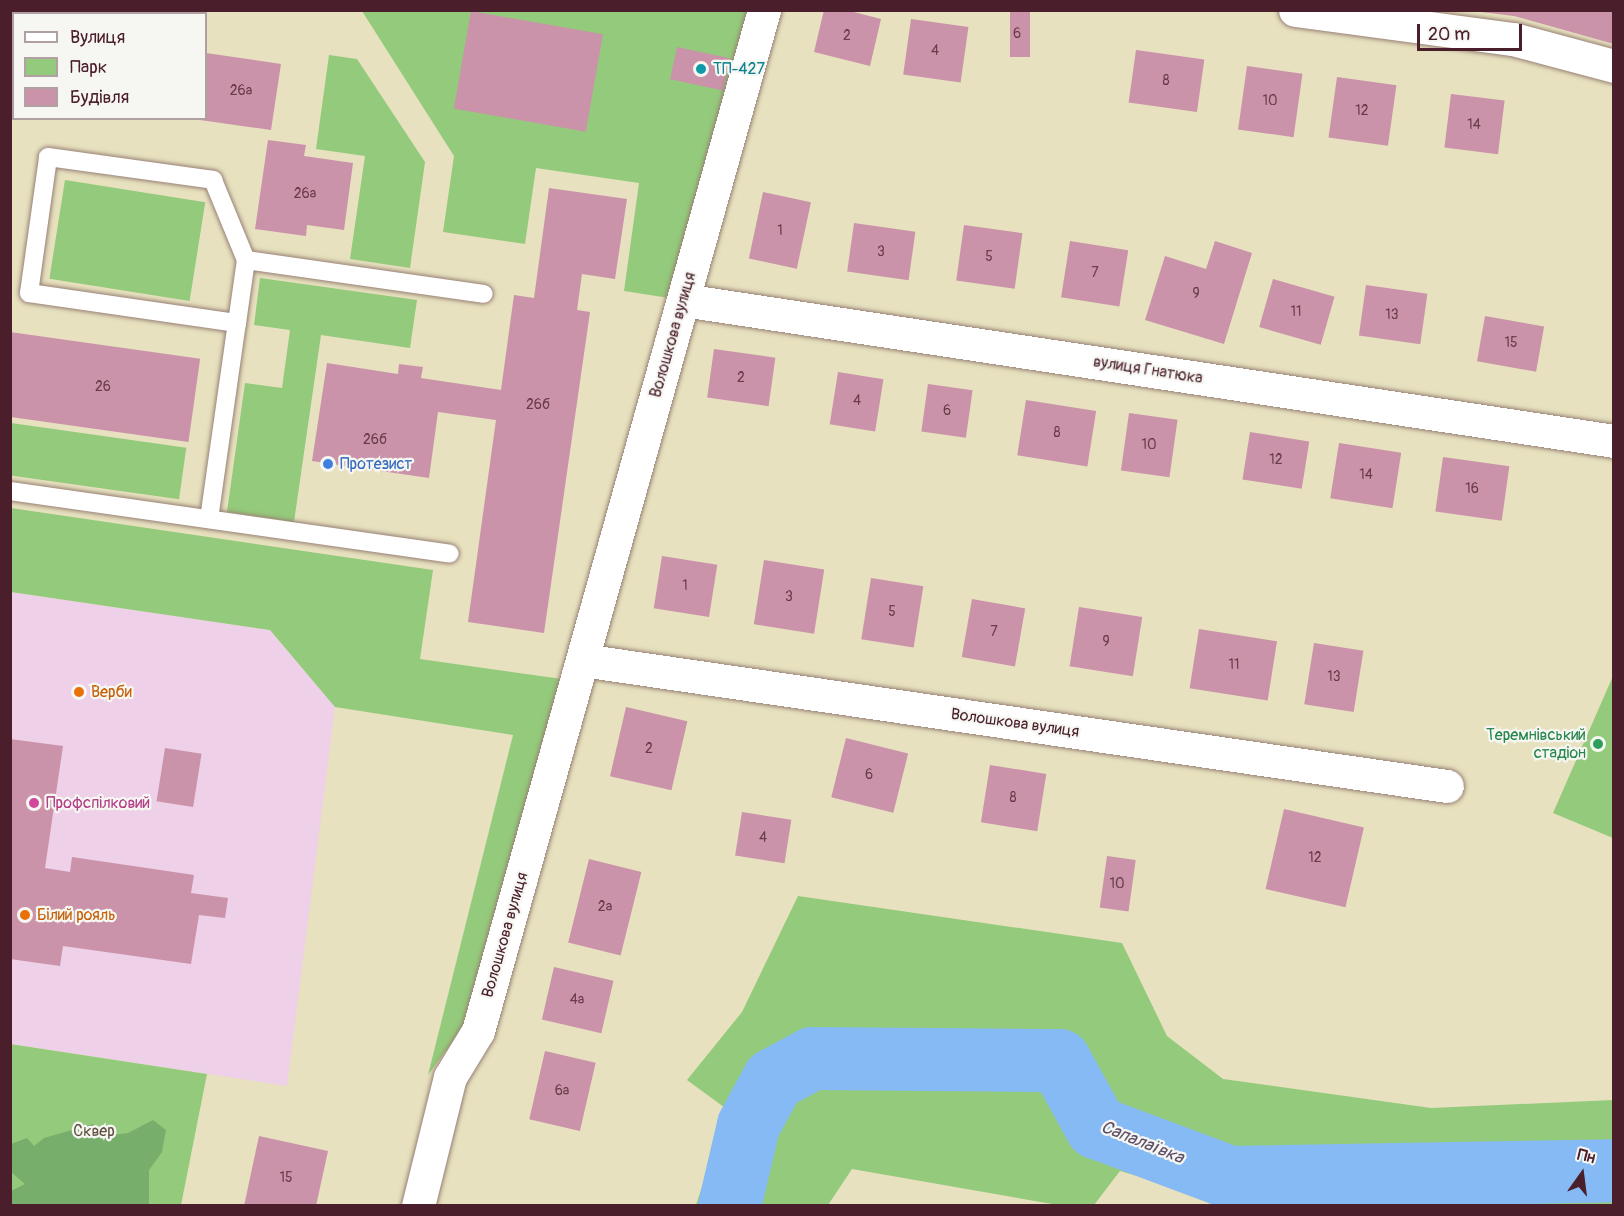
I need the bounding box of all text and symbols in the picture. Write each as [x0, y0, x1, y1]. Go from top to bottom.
legend [12, 12, 207, 120]
scale bar [1420, 12, 1525, 50]
text: 20 m [1428, 23, 1470, 46]
text: Вулиця [70, 26, 125, 49]
house number: 6 [1013, 26, 1021, 42]
house number: 2 [843, 28, 851, 44]
house number: 4 [931, 43, 939, 59]
text: Парк [70, 56, 107, 79]
place label: ТП-427 [713, 59, 765, 79]
marker: ТП-427 [694, 62, 708, 76]
house number: 8 [1162, 73, 1170, 89]
house number: 26а [230, 83, 252, 99]
text: Будівля [70, 86, 129, 109]
house number: 10 [1262, 93, 1278, 109]
house number: 12 [1355, 103, 1369, 119]
house number: 14 [1467, 117, 1481, 133]
house number: 26а [294, 186, 316, 202]
house number: 1 [777, 223, 783, 239]
house number: 3 [877, 244, 885, 260]
house number: 5 [985, 249, 993, 265]
house number: 7 [1091, 265, 1099, 281]
street label: Волошкова вулиця [646, 270, 700, 400]
house number: 9 [1192, 286, 1200, 302]
house number: 11 [1291, 304, 1301, 320]
house number: 13 [1385, 307, 1399, 323]
house number: 15 [1504, 335, 1518, 351]
street label: вулиця Гнатюка [1092, 352, 1204, 388]
house number: 2 [737, 370, 745, 386]
house number: 26 [95, 379, 111, 395]
house number: 4 [853, 393, 861, 409]
house number: 26б [526, 397, 550, 413]
house number: 6 [943, 403, 951, 419]
house number: 8 [1053, 425, 1061, 441]
house number: 26б [363, 432, 387, 448]
house number: 10 [1141, 437, 1157, 453]
house number: 12 [1269, 452, 1283, 468]
place label: Протезист [340, 454, 412, 474]
marker: Протезист [321, 457, 335, 471]
house number: 14 [1359, 467, 1373, 483]
house number: 16 [1465, 481, 1479, 497]
house number: 1 [682, 578, 688, 594]
house number: 3 [785, 589, 793, 605]
house number: 5 [888, 604, 896, 620]
house number: 7 [990, 624, 998, 640]
house number: 9 [1102, 634, 1110, 650]
house number: 11 [1229, 657, 1239, 673]
house number: 13 [1327, 669, 1341, 685]
place label: Верби [91, 682, 132, 702]
marker: Верби [72, 685, 86, 699]
street label: Волошкова вулиця [950, 704, 1080, 742]
place label: Теремнівський стадіон [1486, 725, 1586, 763]
marker: Теремнівський стадіон [1591, 737, 1605, 751]
house number: 2 [645, 741, 653, 757]
house number: 6 [865, 767, 873, 783]
house number: 8 [1009, 790, 1017, 806]
place label: Профспілковий [46, 793, 150, 813]
marker: Профспілковий [27, 796, 41, 810]
house number: 4 [759, 830, 767, 846]
house number: 12 [1308, 850, 1322, 866]
street label: Волошкова вулиця [478, 870, 532, 1000]
house number: 10 [1109, 876, 1125, 892]
house number: 2а [598, 899, 612, 915]
place label: Білий рояль [37, 905, 116, 925]
marker: Білий рояль [18, 908, 32, 922]
house number: 4а [570, 992, 584, 1008]
house number: 6а [555, 1083, 569, 1099]
water label: Сапалаївка [1097, 1117, 1187, 1169]
park label: Сквер [73, 1121, 115, 1141]
north arrow [1552, 1144, 1612, 1204]
text: Пн [1575, 1145, 1597, 1168]
house number: 15 [279, 1170, 293, 1186]

